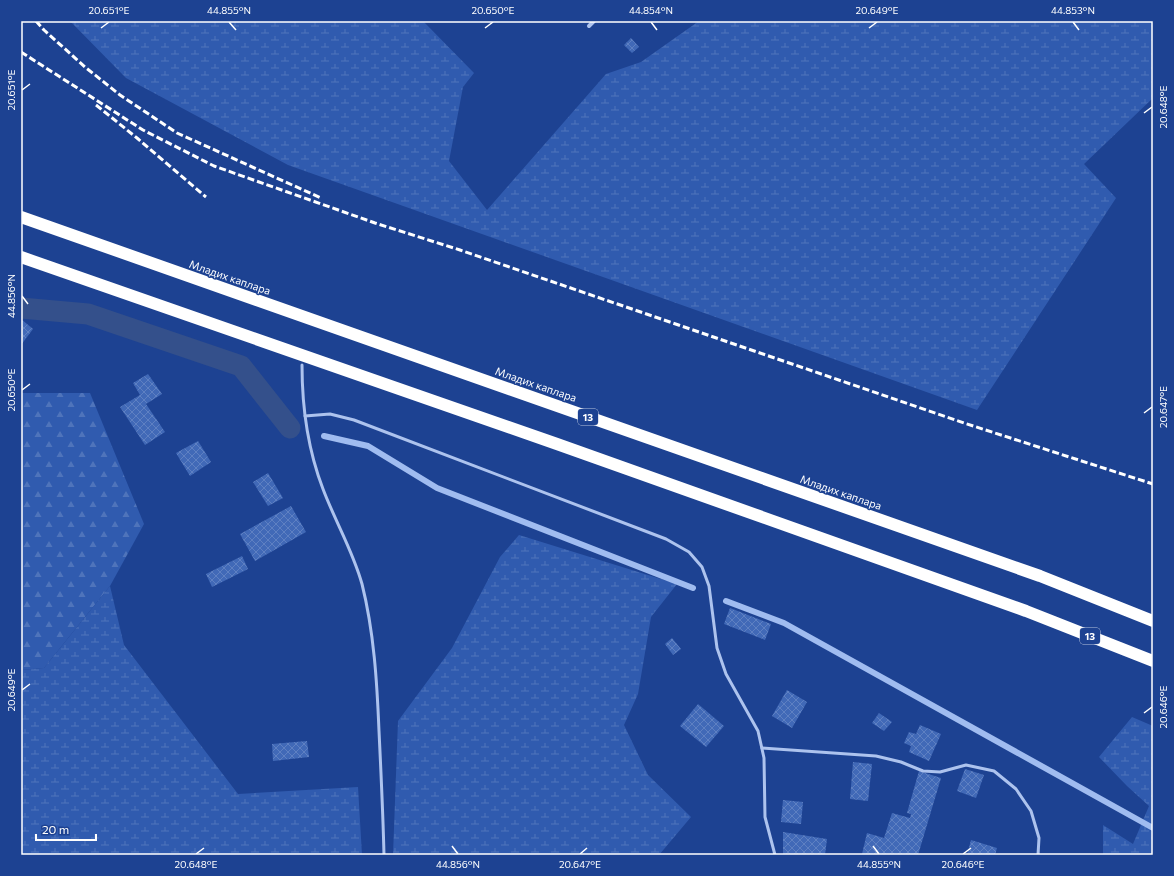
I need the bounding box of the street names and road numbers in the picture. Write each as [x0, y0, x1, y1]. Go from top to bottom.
street label: Младих каплара [188, 257, 272, 297]
street label: Младих каплара [494, 364, 578, 404]
road number: 13 [578, 409, 598, 425]
street label: Младих каплара [799, 472, 883, 512]
road number: 13 [1080, 628, 1100, 644]

